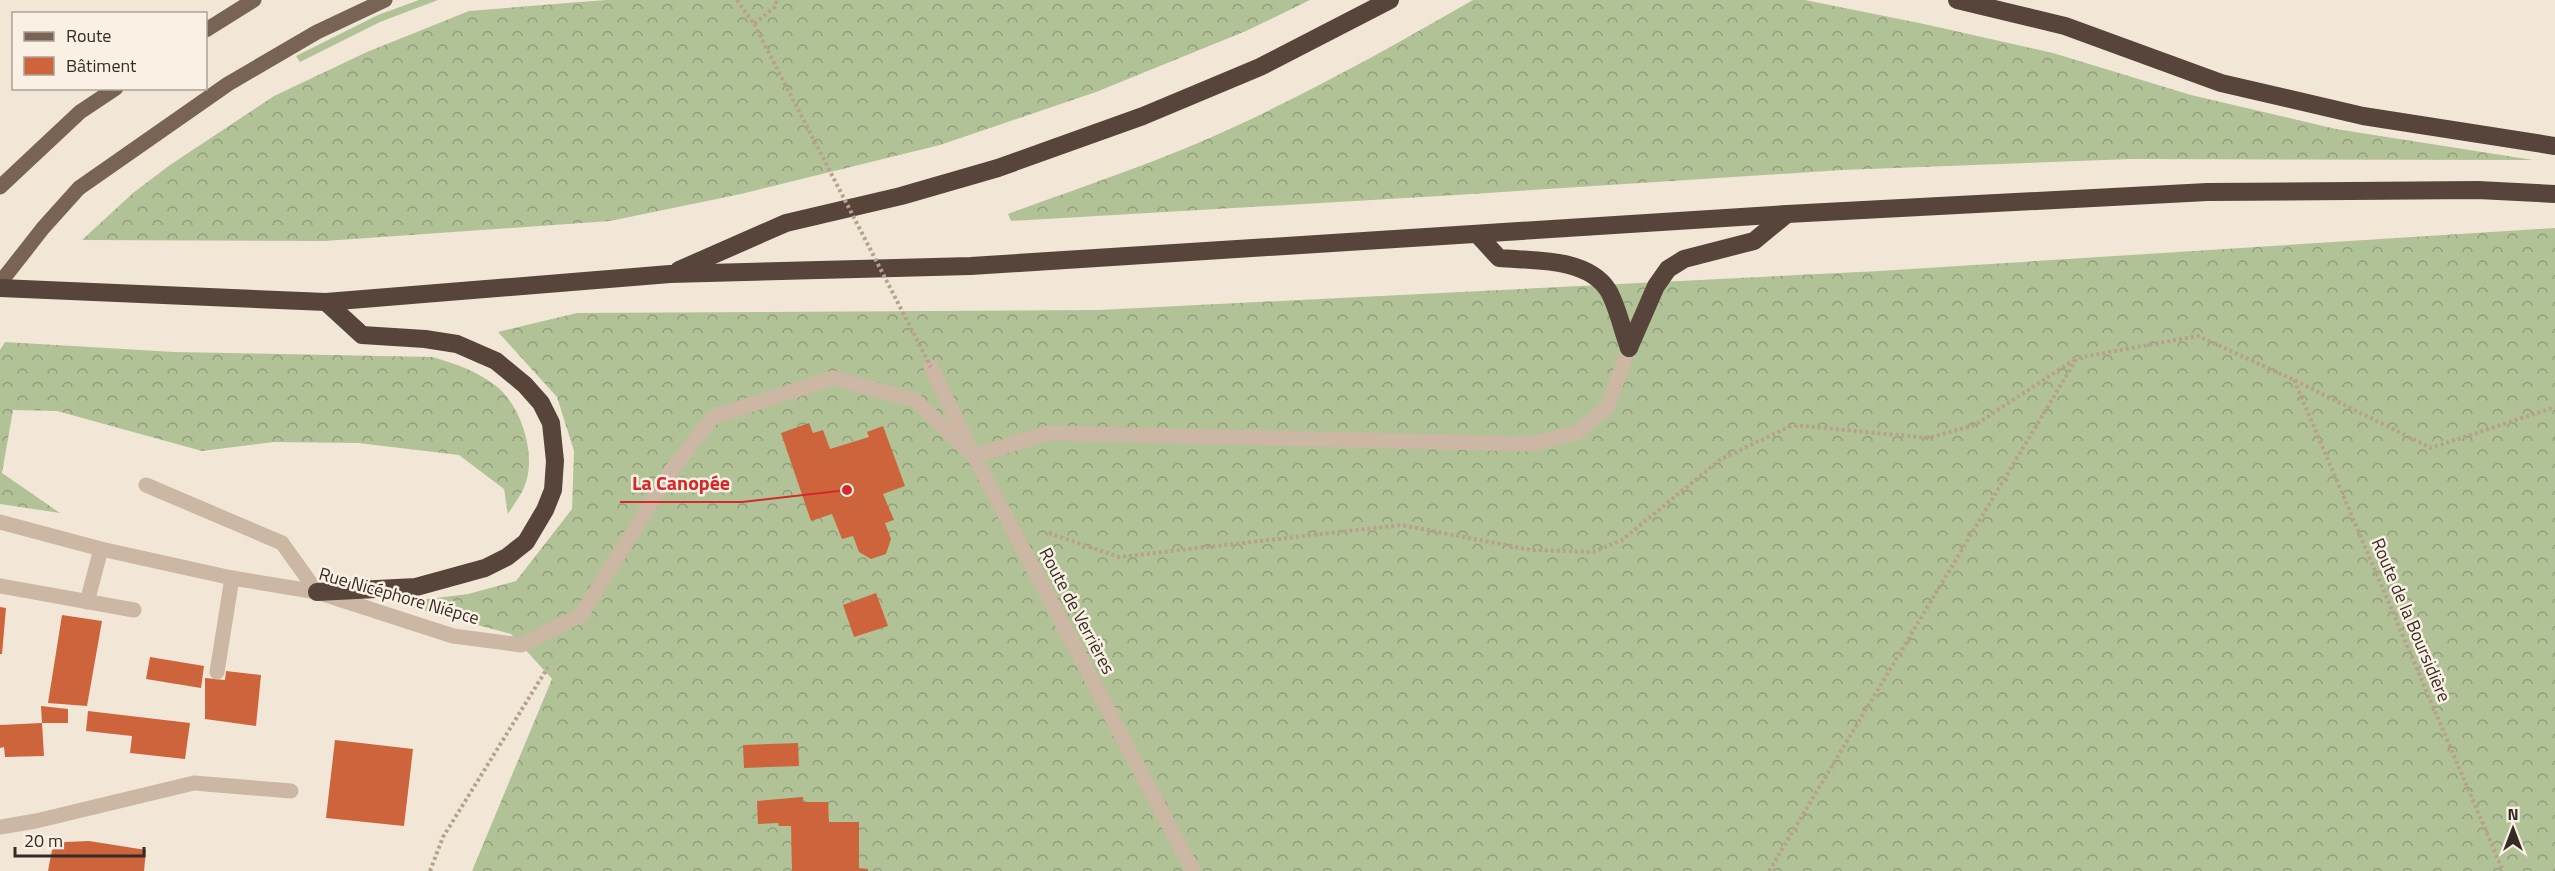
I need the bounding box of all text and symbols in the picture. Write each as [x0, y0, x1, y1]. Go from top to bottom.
legend [12, 12, 207, 90]
text: Route [66, 22, 111, 49]
text: Bâtiment [66, 52, 137, 79]
callout: La Canopée [620, 464, 742, 502]
text: La Canopée [632, 467, 730, 498]
street label: Route de la Boursidière [2365, 534, 2458, 706]
street label: Route de Verrières [1033, 543, 1122, 679]
street label: Rue Nicéphore Niépce [316, 560, 483, 631]
north arrow [2483, 799, 2543, 859]
text: N [2507, 802, 2519, 826]
scale bar [15, 820, 144, 858]
text: 20 m [24, 827, 63, 854]

